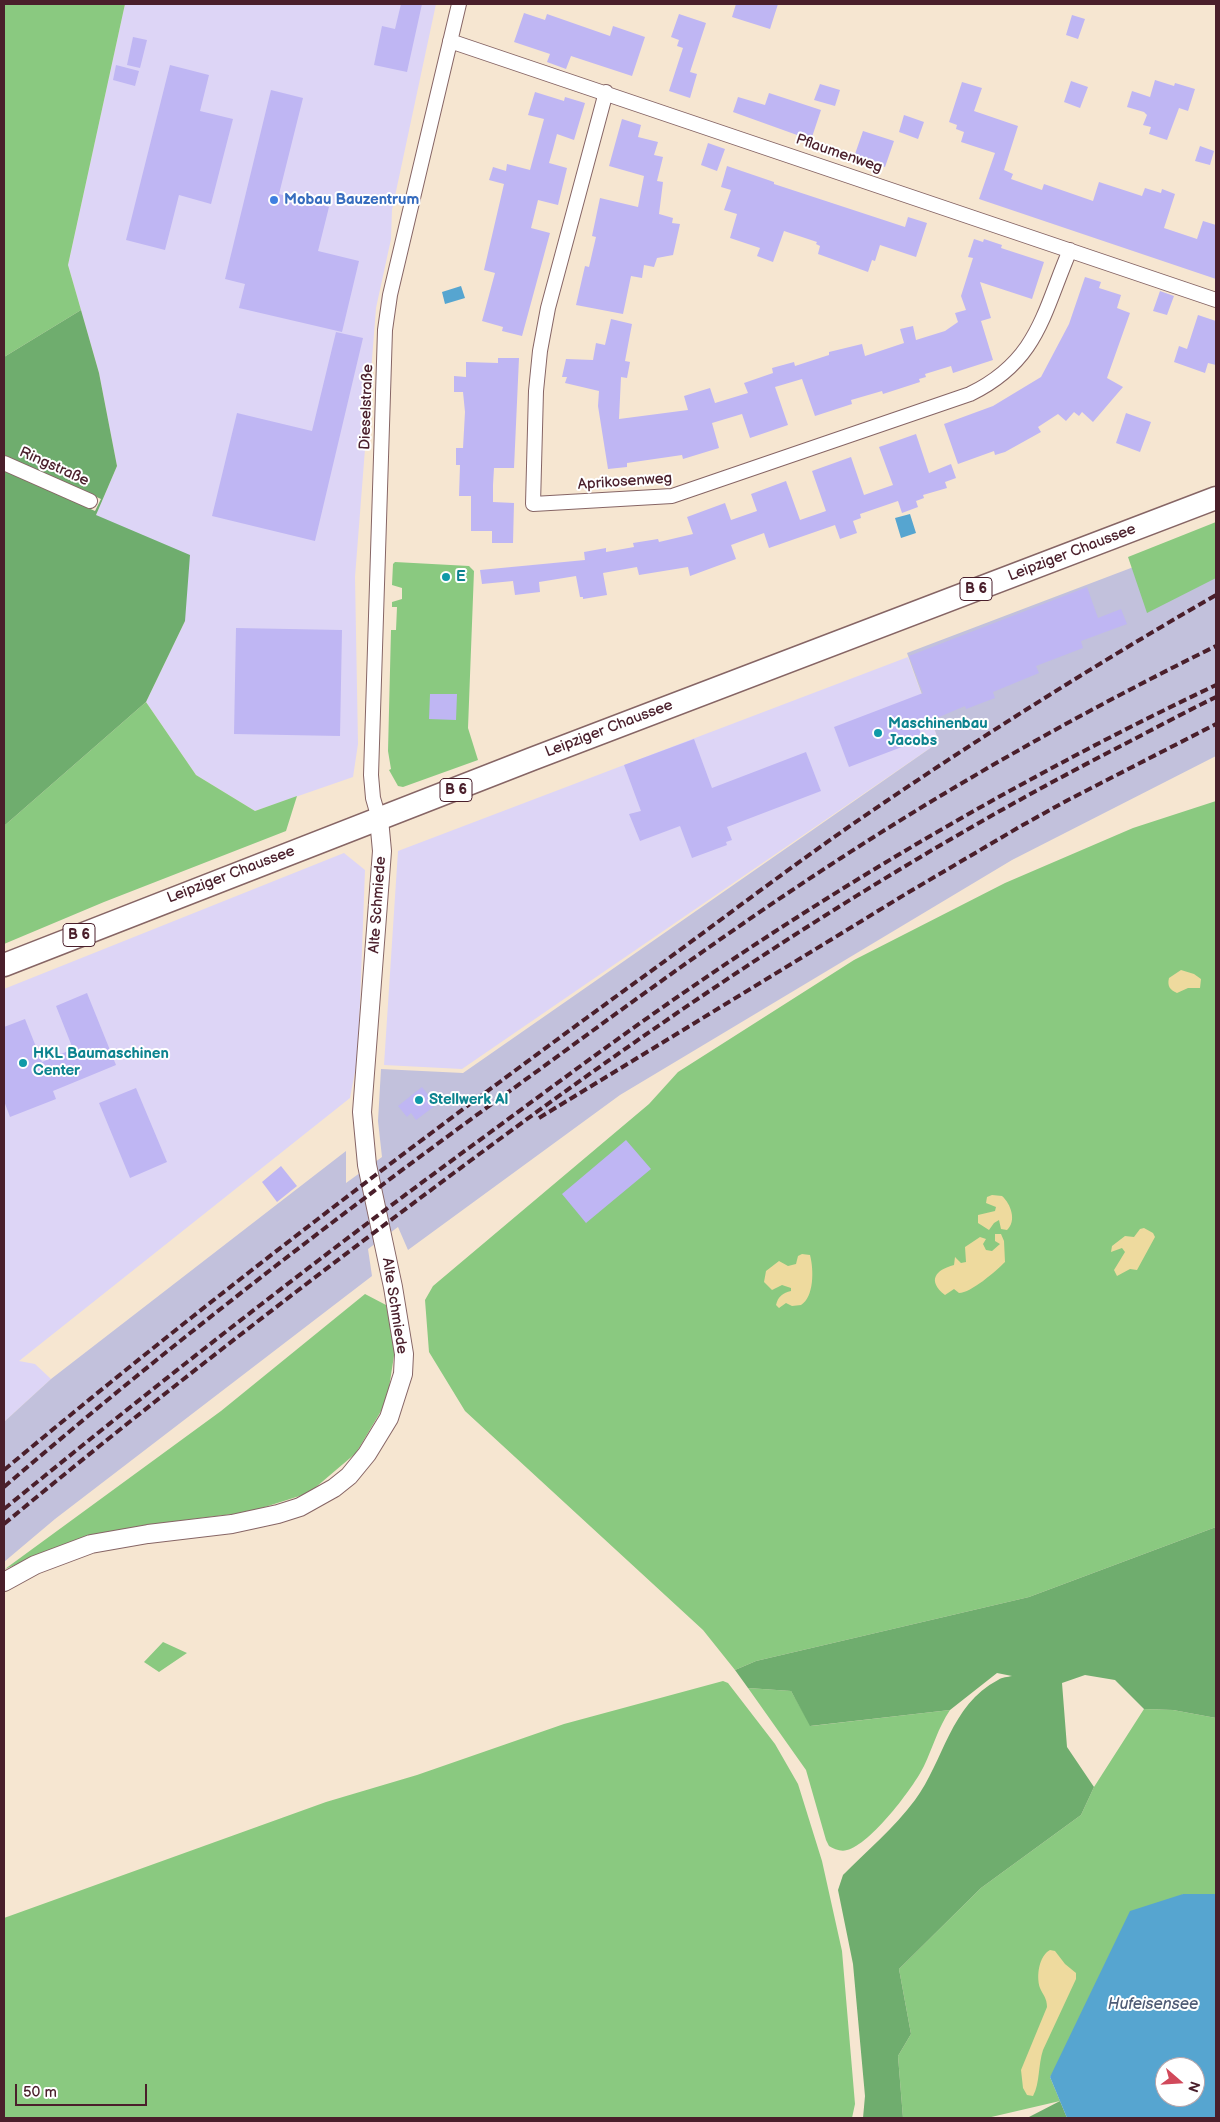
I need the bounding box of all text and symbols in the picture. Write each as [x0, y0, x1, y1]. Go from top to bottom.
street label: Pflaumenweg [793, 131, 885, 177]
place label: Mobau Bauzentrum [284, 191, 419, 209]
marker: Mobau Bauzentrum [268, 194, 280, 206]
street label: Dieselstraße [357, 364, 377, 450]
street label: Ringstraße [16, 444, 92, 490]
street label: Aprikosenweg [577, 470, 673, 494]
street label: Leipziger Chaussee [1006, 520, 1138, 586]
place label: E [456, 568, 466, 586]
marker: E [440, 571, 452, 583]
road number: B 6 [960, 578, 992, 600]
street label: Leipziger Chaussee [543, 696, 675, 762]
place label: Maschinenbau Jacobs [888, 715, 988, 750]
marker: Maschinenbau Jacobs [872, 727, 884, 739]
road number: B 6 [440, 778, 472, 802]
street label: Leipziger Chaussee [165, 842, 297, 908]
street label: Alte Schmiede [366, 856, 390, 954]
road number: B 6 [63, 924, 95, 946]
place label: HKL Baumaschinen Center [33, 1045, 169, 1080]
marker: HKL Baumaschinen Center [17, 1057, 29, 1069]
place label: Stellwerk Al [429, 1091, 508, 1109]
marker: Stellwerk Al [413, 1094, 425, 1106]
street label: Alte Schmiede [378, 1257, 410, 1355]
water label: Hufeisensee [1108, 1995, 1198, 2015]
north arrow [1155, 2057, 1205, 2107]
scale bar [18, 2074, 150, 2106]
text: N [1184, 2079, 1203, 2094]
text: 50 m [23, 2083, 57, 2102]

